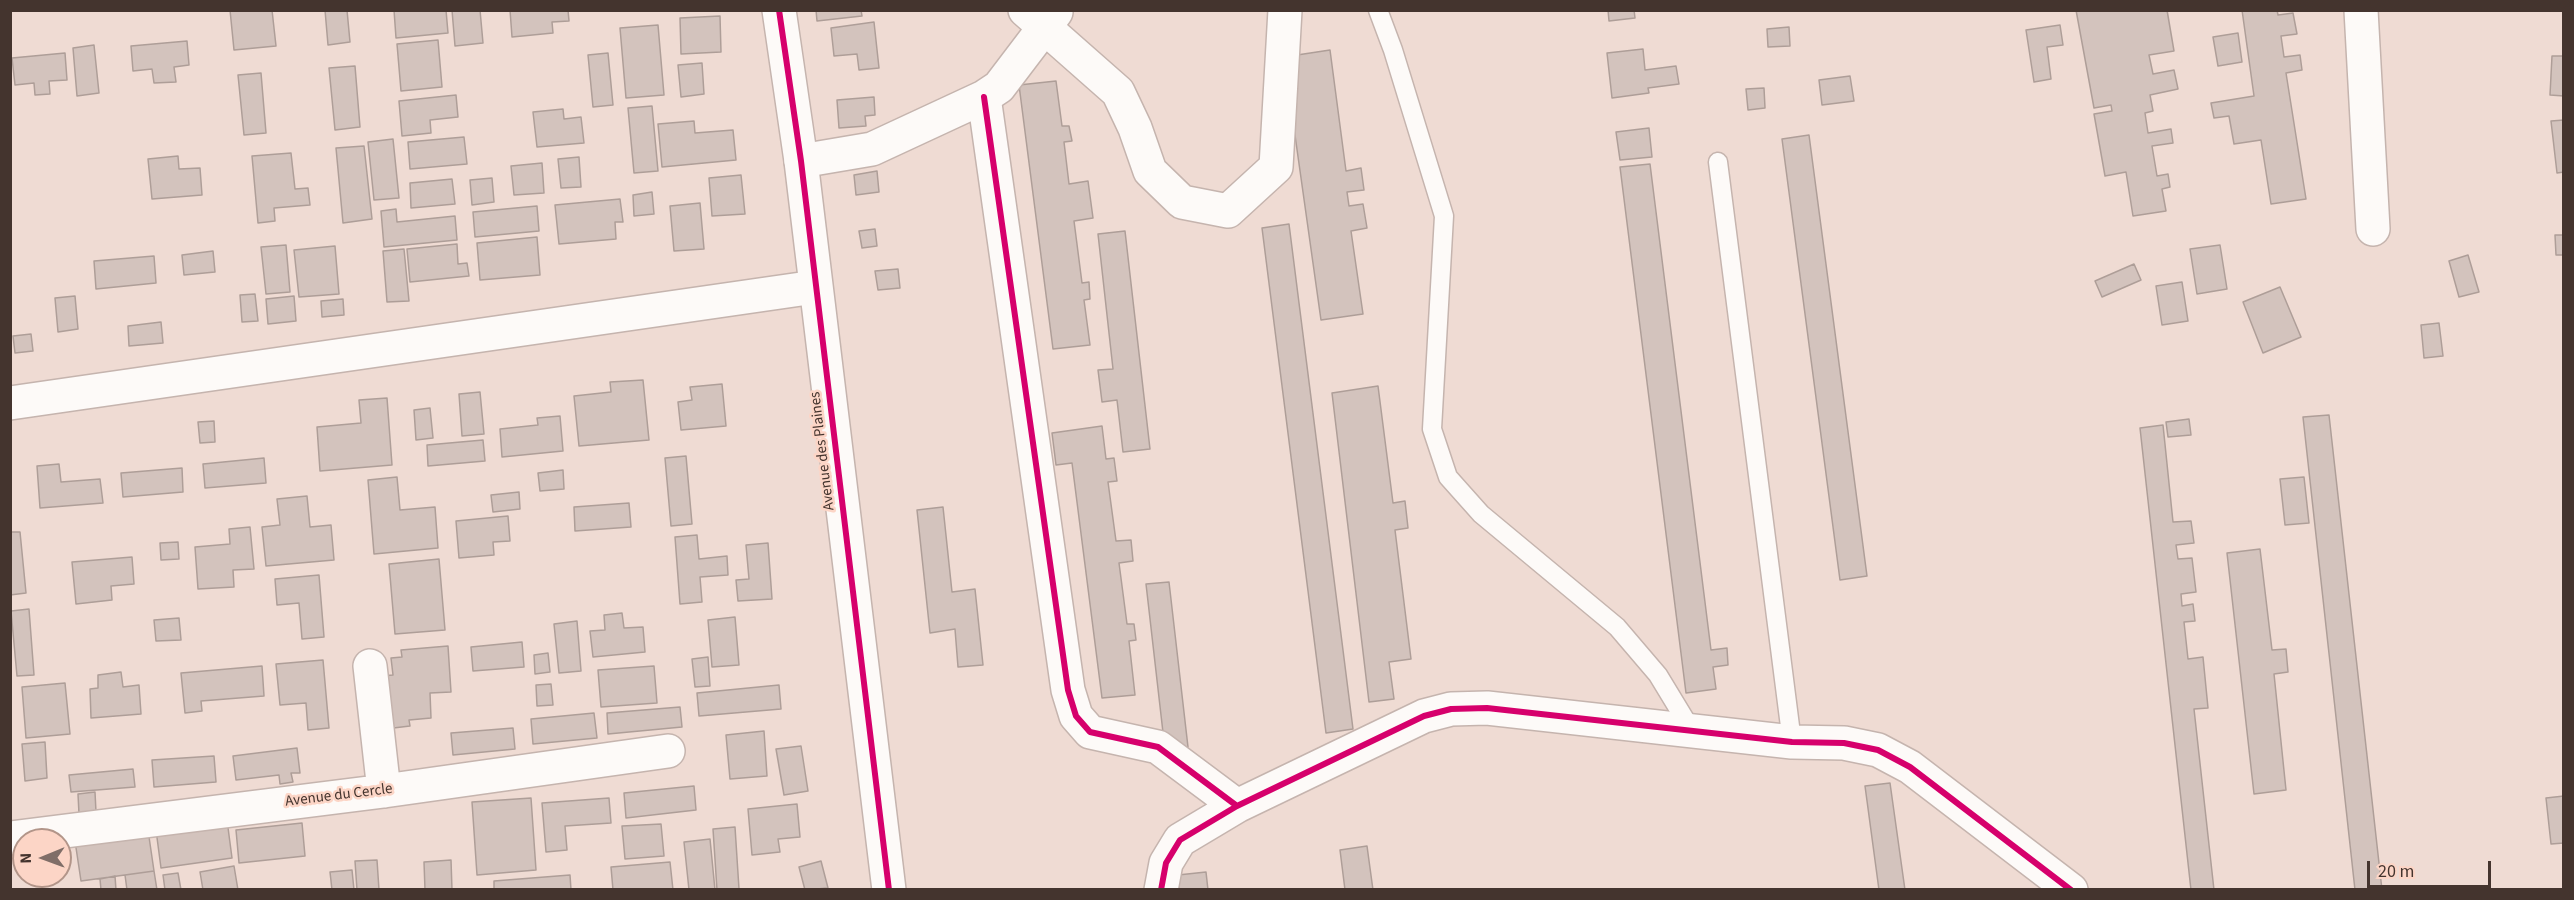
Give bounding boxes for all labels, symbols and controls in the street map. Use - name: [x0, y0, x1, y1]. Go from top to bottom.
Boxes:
- street label: Avenue des Plaines: [807, 390, 839, 512]
- street label: Avenue du Cercle: [284, 780, 394, 812]
- north arrow: [12, 828, 72, 888]
- scale bar: [2370, 849, 2494, 887]
- text: N: [15, 853, 37, 864]
- text: 20 m: [2378, 859, 2414, 884]

